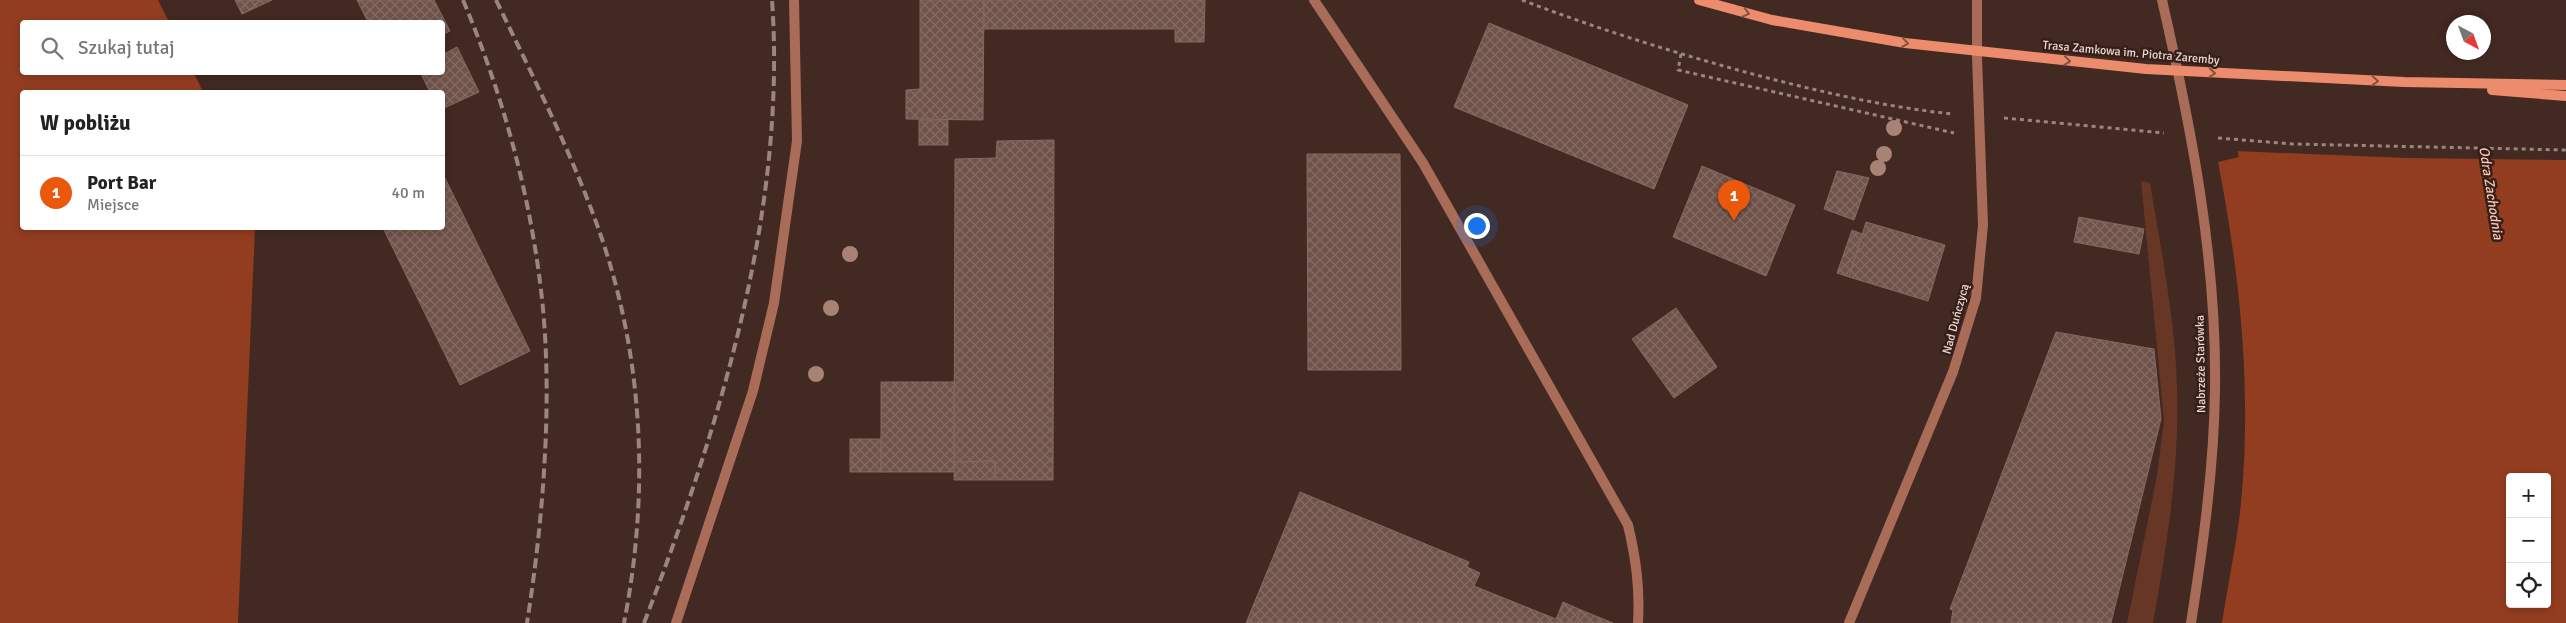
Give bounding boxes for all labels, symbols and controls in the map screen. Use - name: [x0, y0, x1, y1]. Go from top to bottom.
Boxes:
- one-way arrow: [1741, 7, 1750, 18]
- north arrow: [2446, 15, 2491, 60]
- search box: [20, 20, 445, 75]
- icon: search: [38, 34, 66, 62]
- text: Szukaj tutaj: [78, 36, 175, 60]
- one-way arrow: [1902, 37, 1910, 48]
- street label: Trasa Zamkowa im. Piotra Zaremby: [2042, 38, 2220, 68]
- one-way arrow: [2063, 55, 2071, 66]
- one-way arrow: [2209, 67, 2217, 78]
- one-way arrow: [2371, 76, 2379, 86]
- text: W pobliżu: [40, 110, 131, 136]
- water label: Odra Zachodnia: [2475, 145, 2507, 242]
- text: Port Bar: [87, 171, 156, 195]
- pin: 1: [1718, 180, 1750, 221]
- text: 1: [52, 183, 60, 203]
- text: 40 m: [391, 183, 425, 203]
- text: Miejsce: [87, 195, 139, 215]
- your location: [1464, 213, 1490, 239]
- street label: Nad Duńczycą: [1939, 282, 1973, 356]
- street label: Nabrzeże Starówka: [2193, 315, 2209, 413]
- map controls: [2506, 473, 2551, 608]
- button: +: [2506, 473, 2551, 518]
- button: −: [2506, 518, 2551, 563]
- button: locate: [2506, 563, 2551, 608]

